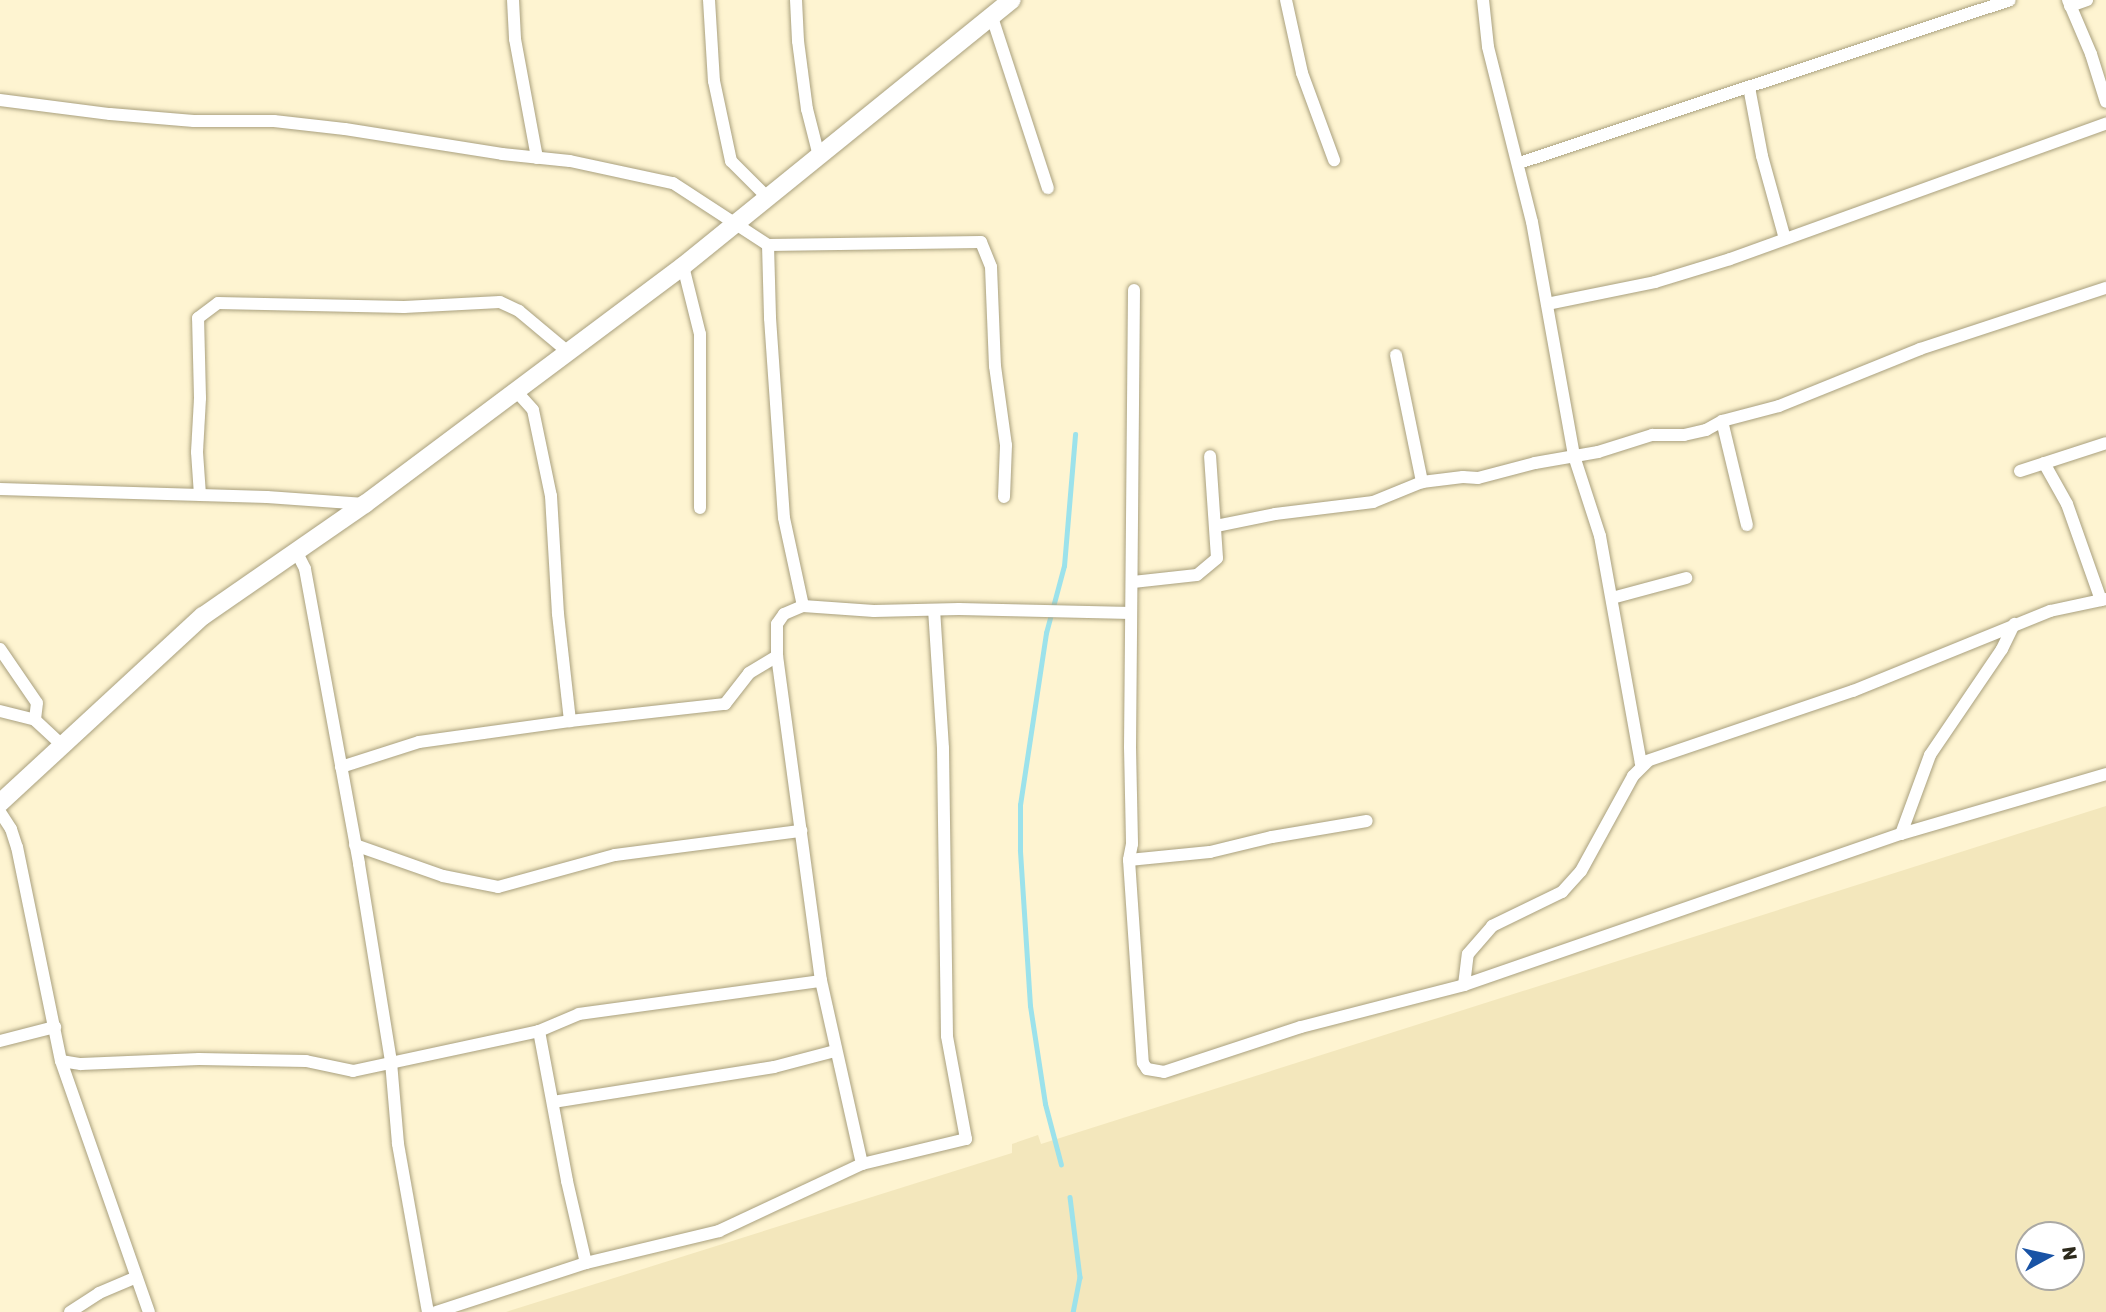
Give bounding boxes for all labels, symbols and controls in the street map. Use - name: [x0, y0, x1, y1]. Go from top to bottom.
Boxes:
- north arrow: [2015, 1221, 2085, 1291]
- text: N: [2057, 1245, 2082, 1262]

